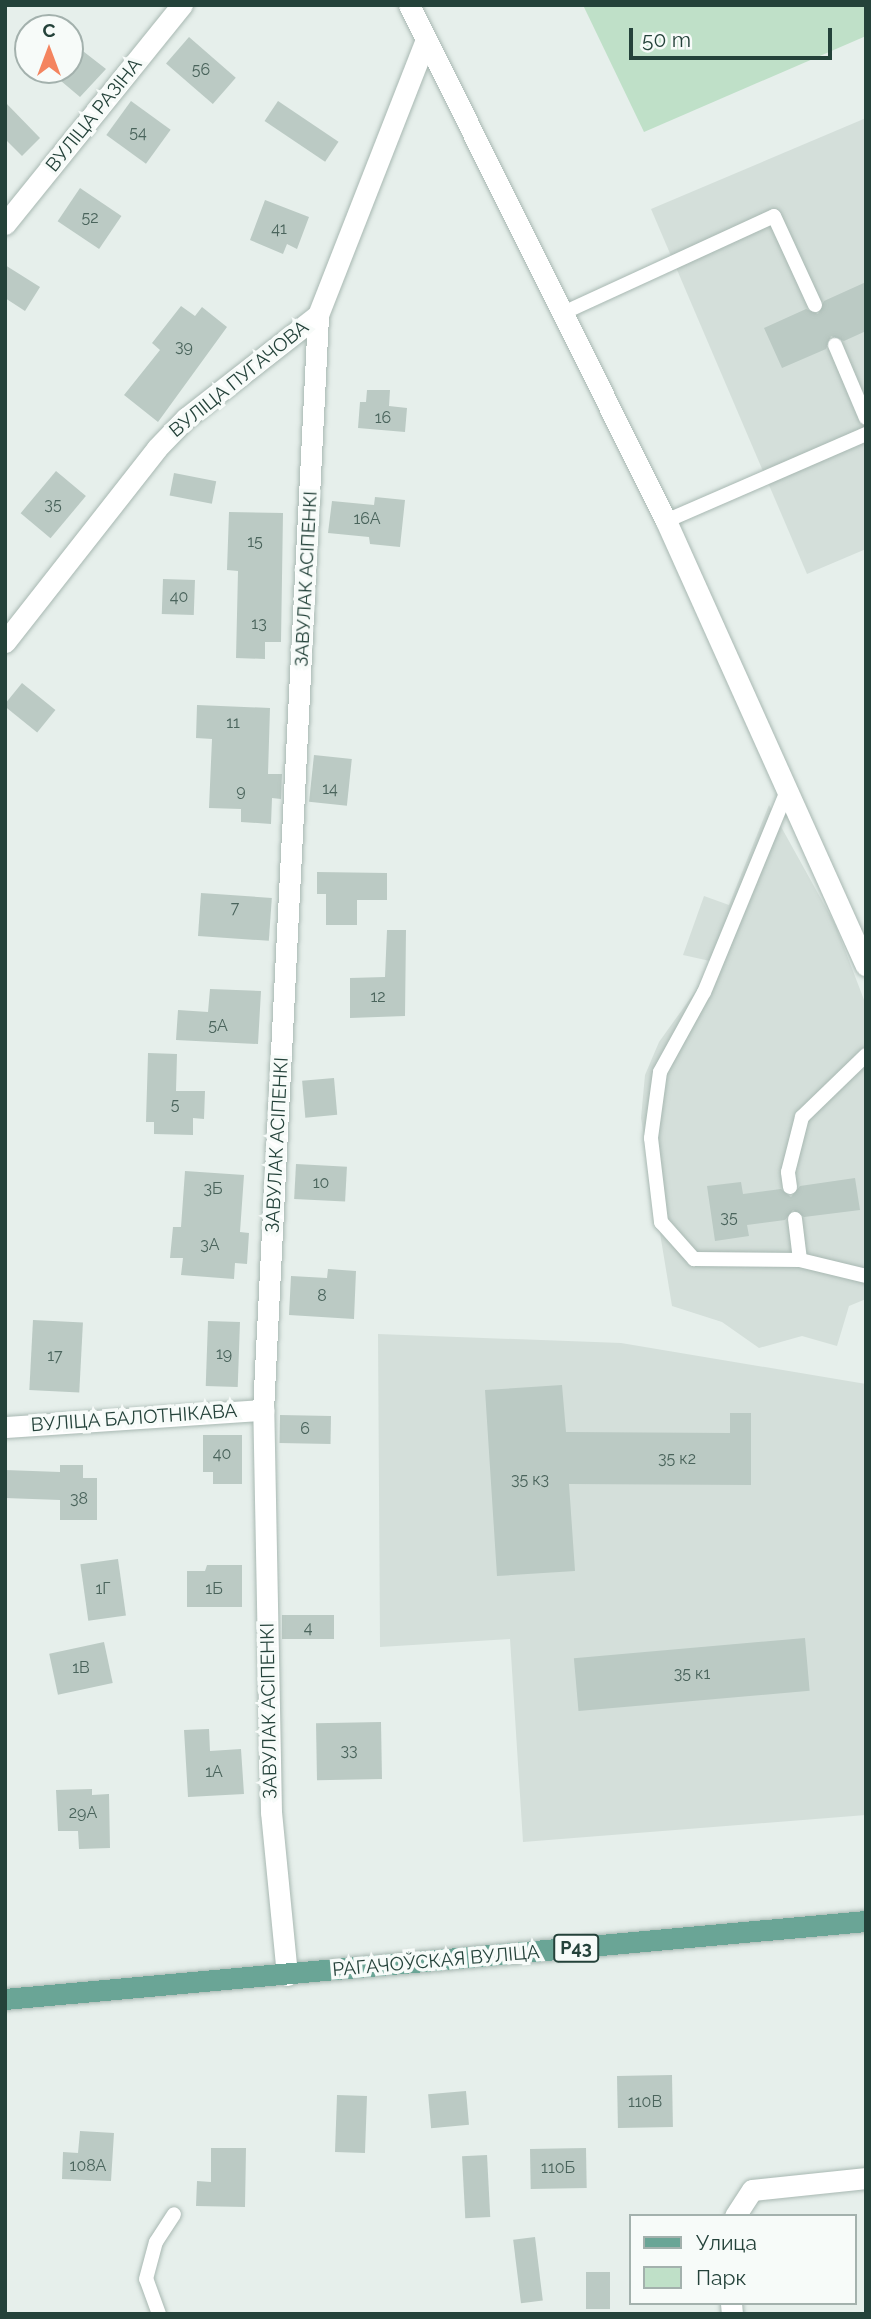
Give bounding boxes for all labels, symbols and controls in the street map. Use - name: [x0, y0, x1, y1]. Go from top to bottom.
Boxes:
- north arrow: [14, 14, 84, 84]
- scale bar: [633, 14, 836, 58]
- text: С: [42, 19, 56, 41]
- text: 50 m: [642, 27, 691, 52]
- street label: ВУЛІЦА РАЗІНА: [41, 53, 147, 177]
- house number: 56: [192, 60, 210, 80]
- house number: 54: [129, 123, 147, 143]
- house number: 52: [81, 208, 99, 228]
- house number: 41: [271, 219, 287, 239]
- street label: ВУЛІЦА ПУГАЧОВА: [165, 316, 313, 442]
- house number: 39: [175, 337, 193, 357]
- house number: 16: [375, 408, 391, 428]
- street label: ЗАВУЛАК АСІПЕНКІ: [290, 490, 322, 668]
- house number: 35: [44, 495, 62, 515]
- house number: 16А: [353, 509, 381, 529]
- house number: 15: [247, 532, 263, 552]
- house number: 40: [170, 587, 188, 607]
- house number: 13: [251, 614, 267, 634]
- house number: 11: [226, 713, 240, 733]
- house number: 14: [322, 779, 338, 799]
- house number: 9: [236, 781, 246, 801]
- house number: 7: [231, 898, 239, 918]
- house number: 12: [370, 987, 386, 1007]
- house number: 5А: [208, 1016, 228, 1036]
- street label: ЗАВУЛАК АСІПЕНКІ: [261, 1056, 293, 1234]
- house number: 5: [171, 1095, 179, 1115]
- house number: 10: [313, 1173, 329, 1193]
- house number: 3Б: [204, 1179, 222, 1199]
- house number: 35: [720, 1208, 738, 1228]
- house number: 3А: [200, 1235, 220, 1255]
- house number: 8: [317, 1286, 327, 1306]
- house number: 19: [216, 1344, 232, 1364]
- house number: 17: [47, 1346, 63, 1366]
- street label: ВУЛІЦА БАЛОТНІКАВА: [30, 1399, 238, 1437]
- house number: 6: [300, 1419, 310, 1439]
- house number: 40: [213, 1444, 231, 1464]
- house number: 35 к2: [658, 1449, 696, 1469]
- house number: 35 к3: [511, 1470, 549, 1490]
- house number: 38: [70, 1489, 88, 1509]
- house number: 1Г: [95, 1579, 111, 1599]
- house number: 1Б: [205, 1579, 223, 1599]
- house number: 4: [304, 1618, 312, 1638]
- street label: ЗАВУЛАК АСІПЕНКІ: [256, 1622, 282, 1800]
- house number: 1В: [72, 1658, 90, 1678]
- house number: 35 к1: [674, 1664, 710, 1684]
- house number: 33: [340, 1741, 358, 1761]
- house number: 1А: [205, 1762, 223, 1782]
- house number: 29А: [69, 1803, 97, 1823]
- road number: Р43: [552, 1934, 600, 1962]
- street label: РАГАЧОЎСКАЯ ВУЛІЦА: [331, 1941, 541, 1981]
- house number: 110В: [628, 2092, 662, 2112]
- house number: 108А: [70, 2156, 106, 2176]
- house number: 110Б: [541, 2158, 575, 2178]
- legend: [630, 2214, 857, 2305]
- text: Улица: [696, 2230, 757, 2255]
- text: Парк: [696, 2265, 746, 2290]

